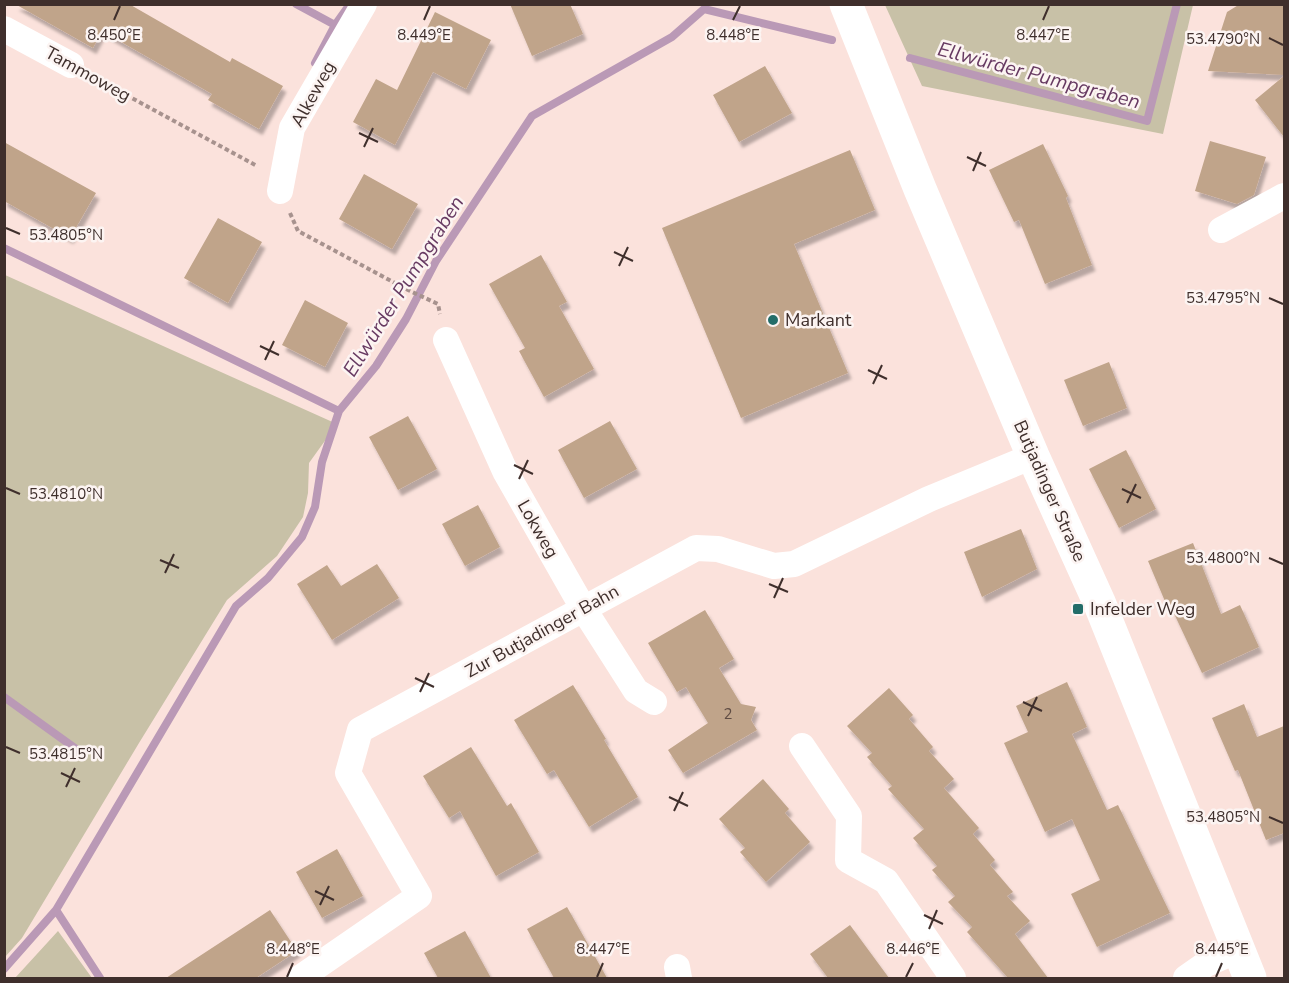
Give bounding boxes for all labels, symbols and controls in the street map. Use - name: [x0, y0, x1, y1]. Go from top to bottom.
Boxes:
- text: 8.450°E: [87, 25, 141, 45]
- text: 8.449°E: [397, 25, 451, 45]
- text: 8.448°E: [706, 25, 760, 45]
- text: 8.447°E: [1016, 25, 1070, 45]
- text: 53.4790°N: [1186, 29, 1260, 49]
- water label: Ellwürder Pumpgraben: [935, 35, 1143, 116]
- street label: Tammoweg: [41, 41, 135, 107]
- street label: Alkeweg: [285, 57, 341, 131]
- water label: Ellwürder Pumpgraben: [337, 191, 470, 382]
- text: 53.4805°N: [29, 225, 103, 245]
- text: 53.4795°N: [1186, 288, 1260, 308]
- place label: Markant: [785, 308, 852, 332]
- marker: Markant: [766, 313, 780, 327]
- street label: Butjadinger Straße: [1008, 417, 1092, 565]
- text: 53.4810°N: [29, 484, 103, 504]
- street label: Lokweg: [512, 495, 564, 563]
- text: 53.4800°N: [1186, 548, 1260, 568]
- street label: Zur Butjadinger Bahn: [461, 579, 623, 683]
- place label: Infelder Weg: [1090, 597, 1195, 621]
- marker: Infelder Weg: [1071, 602, 1085, 616]
- house number: 2: [723, 704, 733, 724]
- text: 53.4815°N: [29, 744, 103, 764]
- text: 53.4805°N: [1186, 807, 1260, 827]
- text: 8.448°E: [266, 939, 320, 959]
- text: 8.447°E: [576, 939, 630, 959]
- text: 8.446°E: [886, 939, 940, 959]
- text: 8.445°E: [1195, 939, 1249, 959]

